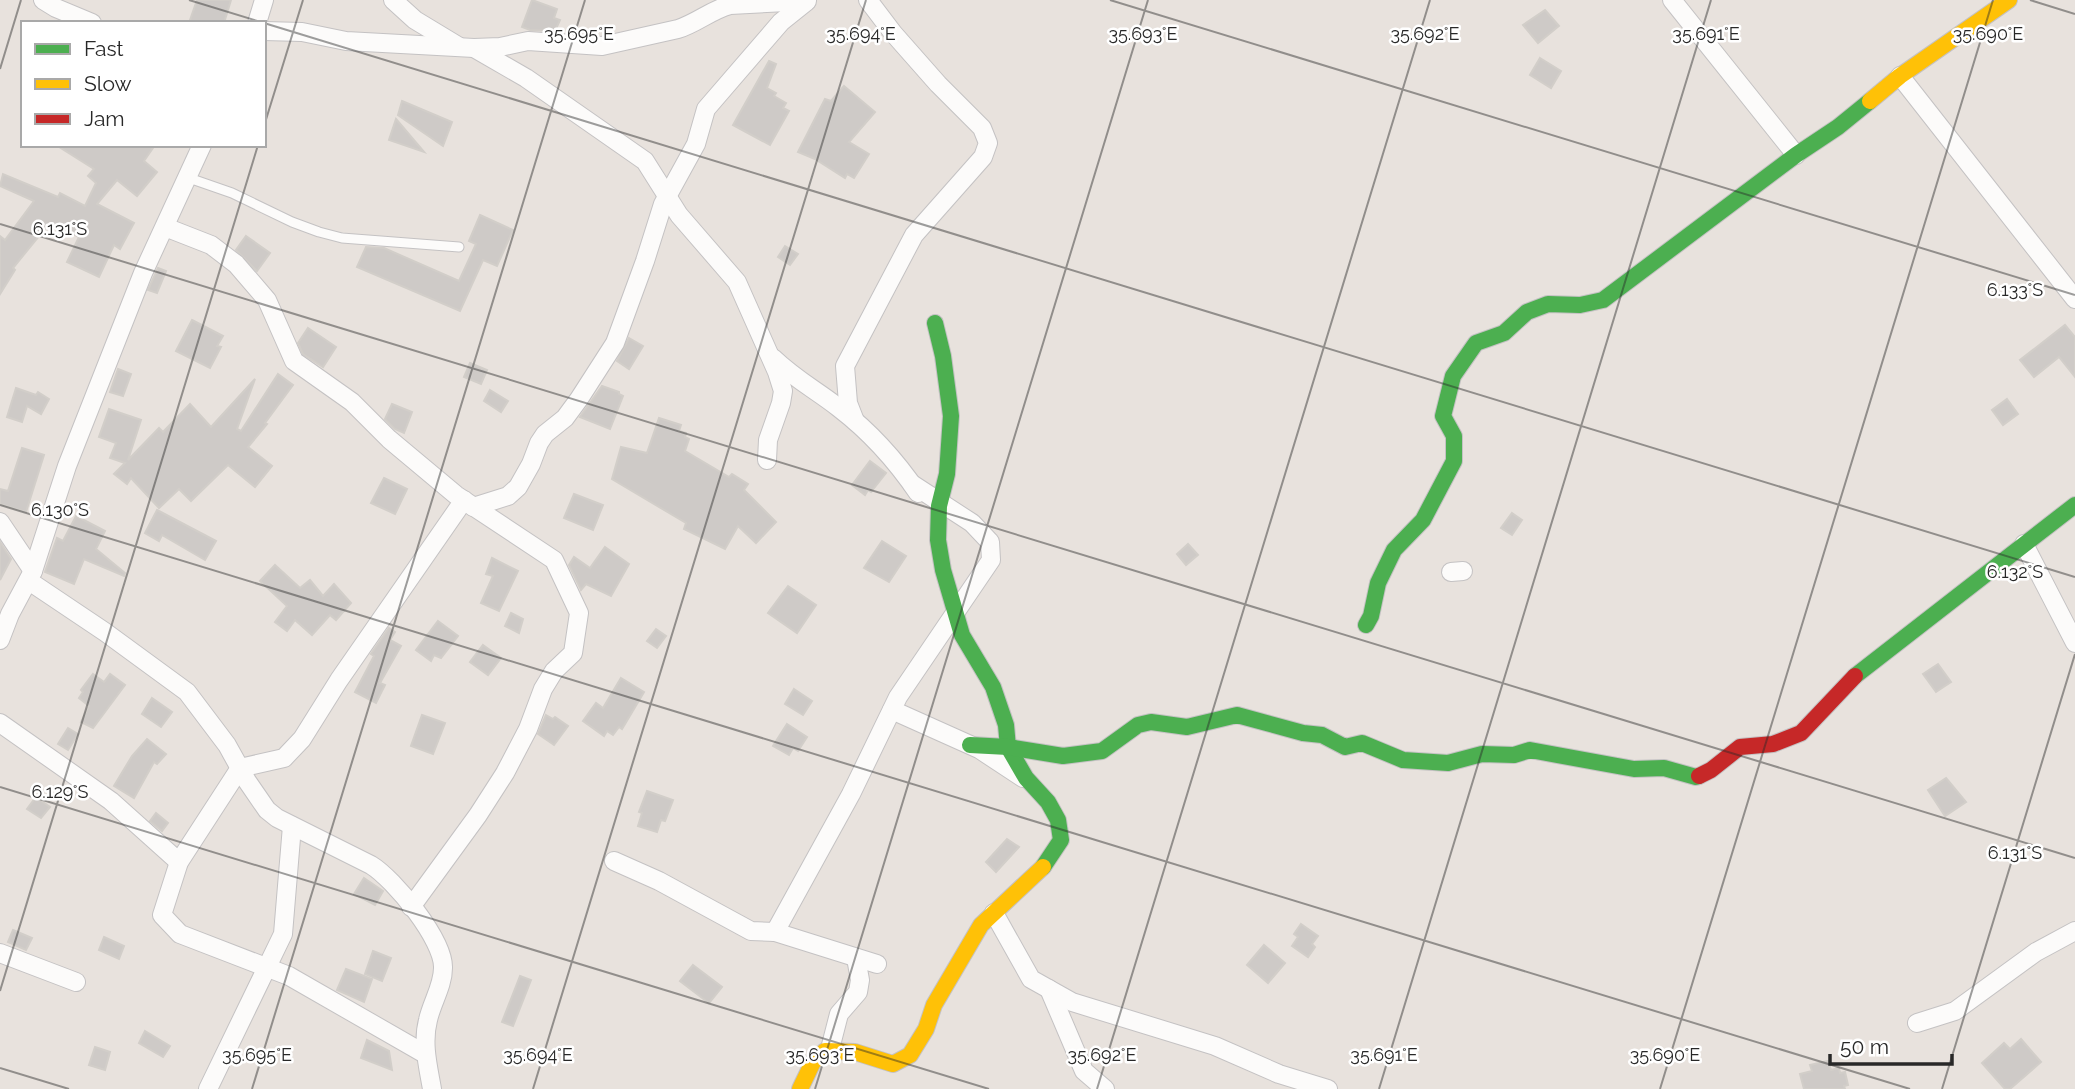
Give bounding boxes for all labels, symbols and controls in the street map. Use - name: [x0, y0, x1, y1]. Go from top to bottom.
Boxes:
- legend: [21, 21, 266, 147]
- text: 35.695°E: [544, 23, 614, 44]
- text: 35.694°E: [826, 23, 896, 44]
- text: 35.693°E: [1108, 23, 1178, 44]
- text: 35.692°E: [1390, 23, 1460, 44]
- text: 35.691°E: [1672, 23, 1740, 44]
- text: 35.690°E: [1953, 23, 2023, 44]
- text: Fast: [84, 36, 124, 61]
- text: Slow: [84, 71, 132, 96]
- text: Jam: [84, 106, 125, 131]
- text: 6.131°S: [33, 218, 87, 239]
- text: 6.133°S: [1987, 279, 2043, 300]
- text: 6.130°S: [31, 499, 89, 520]
- text: 6.132°S: [1987, 561, 2043, 582]
- text: 6.129°S: [32, 781, 89, 802]
- text: 6.131°S: [1988, 842, 2042, 863]
- scale bar: [1830, 1023, 1952, 1066]
- text: 50 m: [1840, 1034, 1889, 1059]
- text: 35.695°E: [222, 1044, 292, 1065]
- text: 35.694°E: [503, 1044, 573, 1065]
- text: 35.693°E: [785, 1044, 855, 1065]
- text: 35.692°E: [1067, 1044, 1137, 1065]
- text: 35.691°E: [1350, 1044, 1418, 1065]
- text: 35.690°E: [1630, 1044, 1700, 1065]

